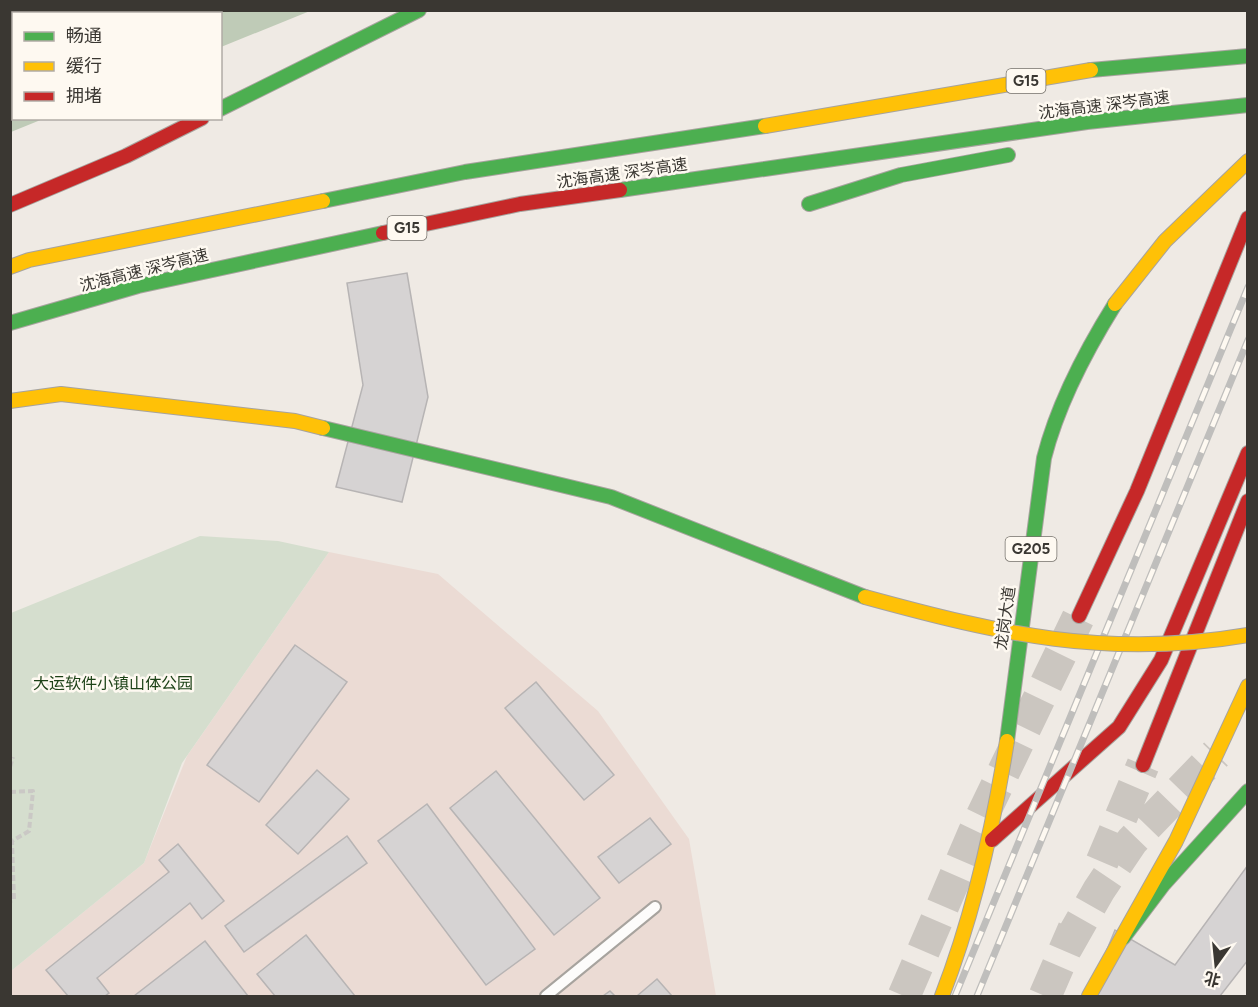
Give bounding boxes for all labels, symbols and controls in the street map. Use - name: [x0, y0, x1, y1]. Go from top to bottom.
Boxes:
- legend: [12, 12, 222, 120]
- text: 畅通: [66, 25, 102, 47]
- text: 缓行: [66, 55, 102, 77]
- road number: G15: [1006, 69, 1046, 93]
- text: 拥堵: [66, 85, 102, 107]
- street label: 沈海高速 深岑高速: [1037, 88, 1171, 122]
- street label: 沈海高速 深岑高速: [555, 154, 689, 192]
- road number: G15: [388, 216, 426, 240]
- street label: 沈海高速 深岑高速: [78, 245, 210, 295]
- road number: G205: [1006, 537, 1056, 561]
- street label: 龙岗大道: [991, 585, 1019, 651]
- park label: 大运软件小镇山体公园: [33, 674, 193, 693]
- north arrow: [1186, 935, 1246, 995]
- text: 北: [1202, 968, 1222, 990]

